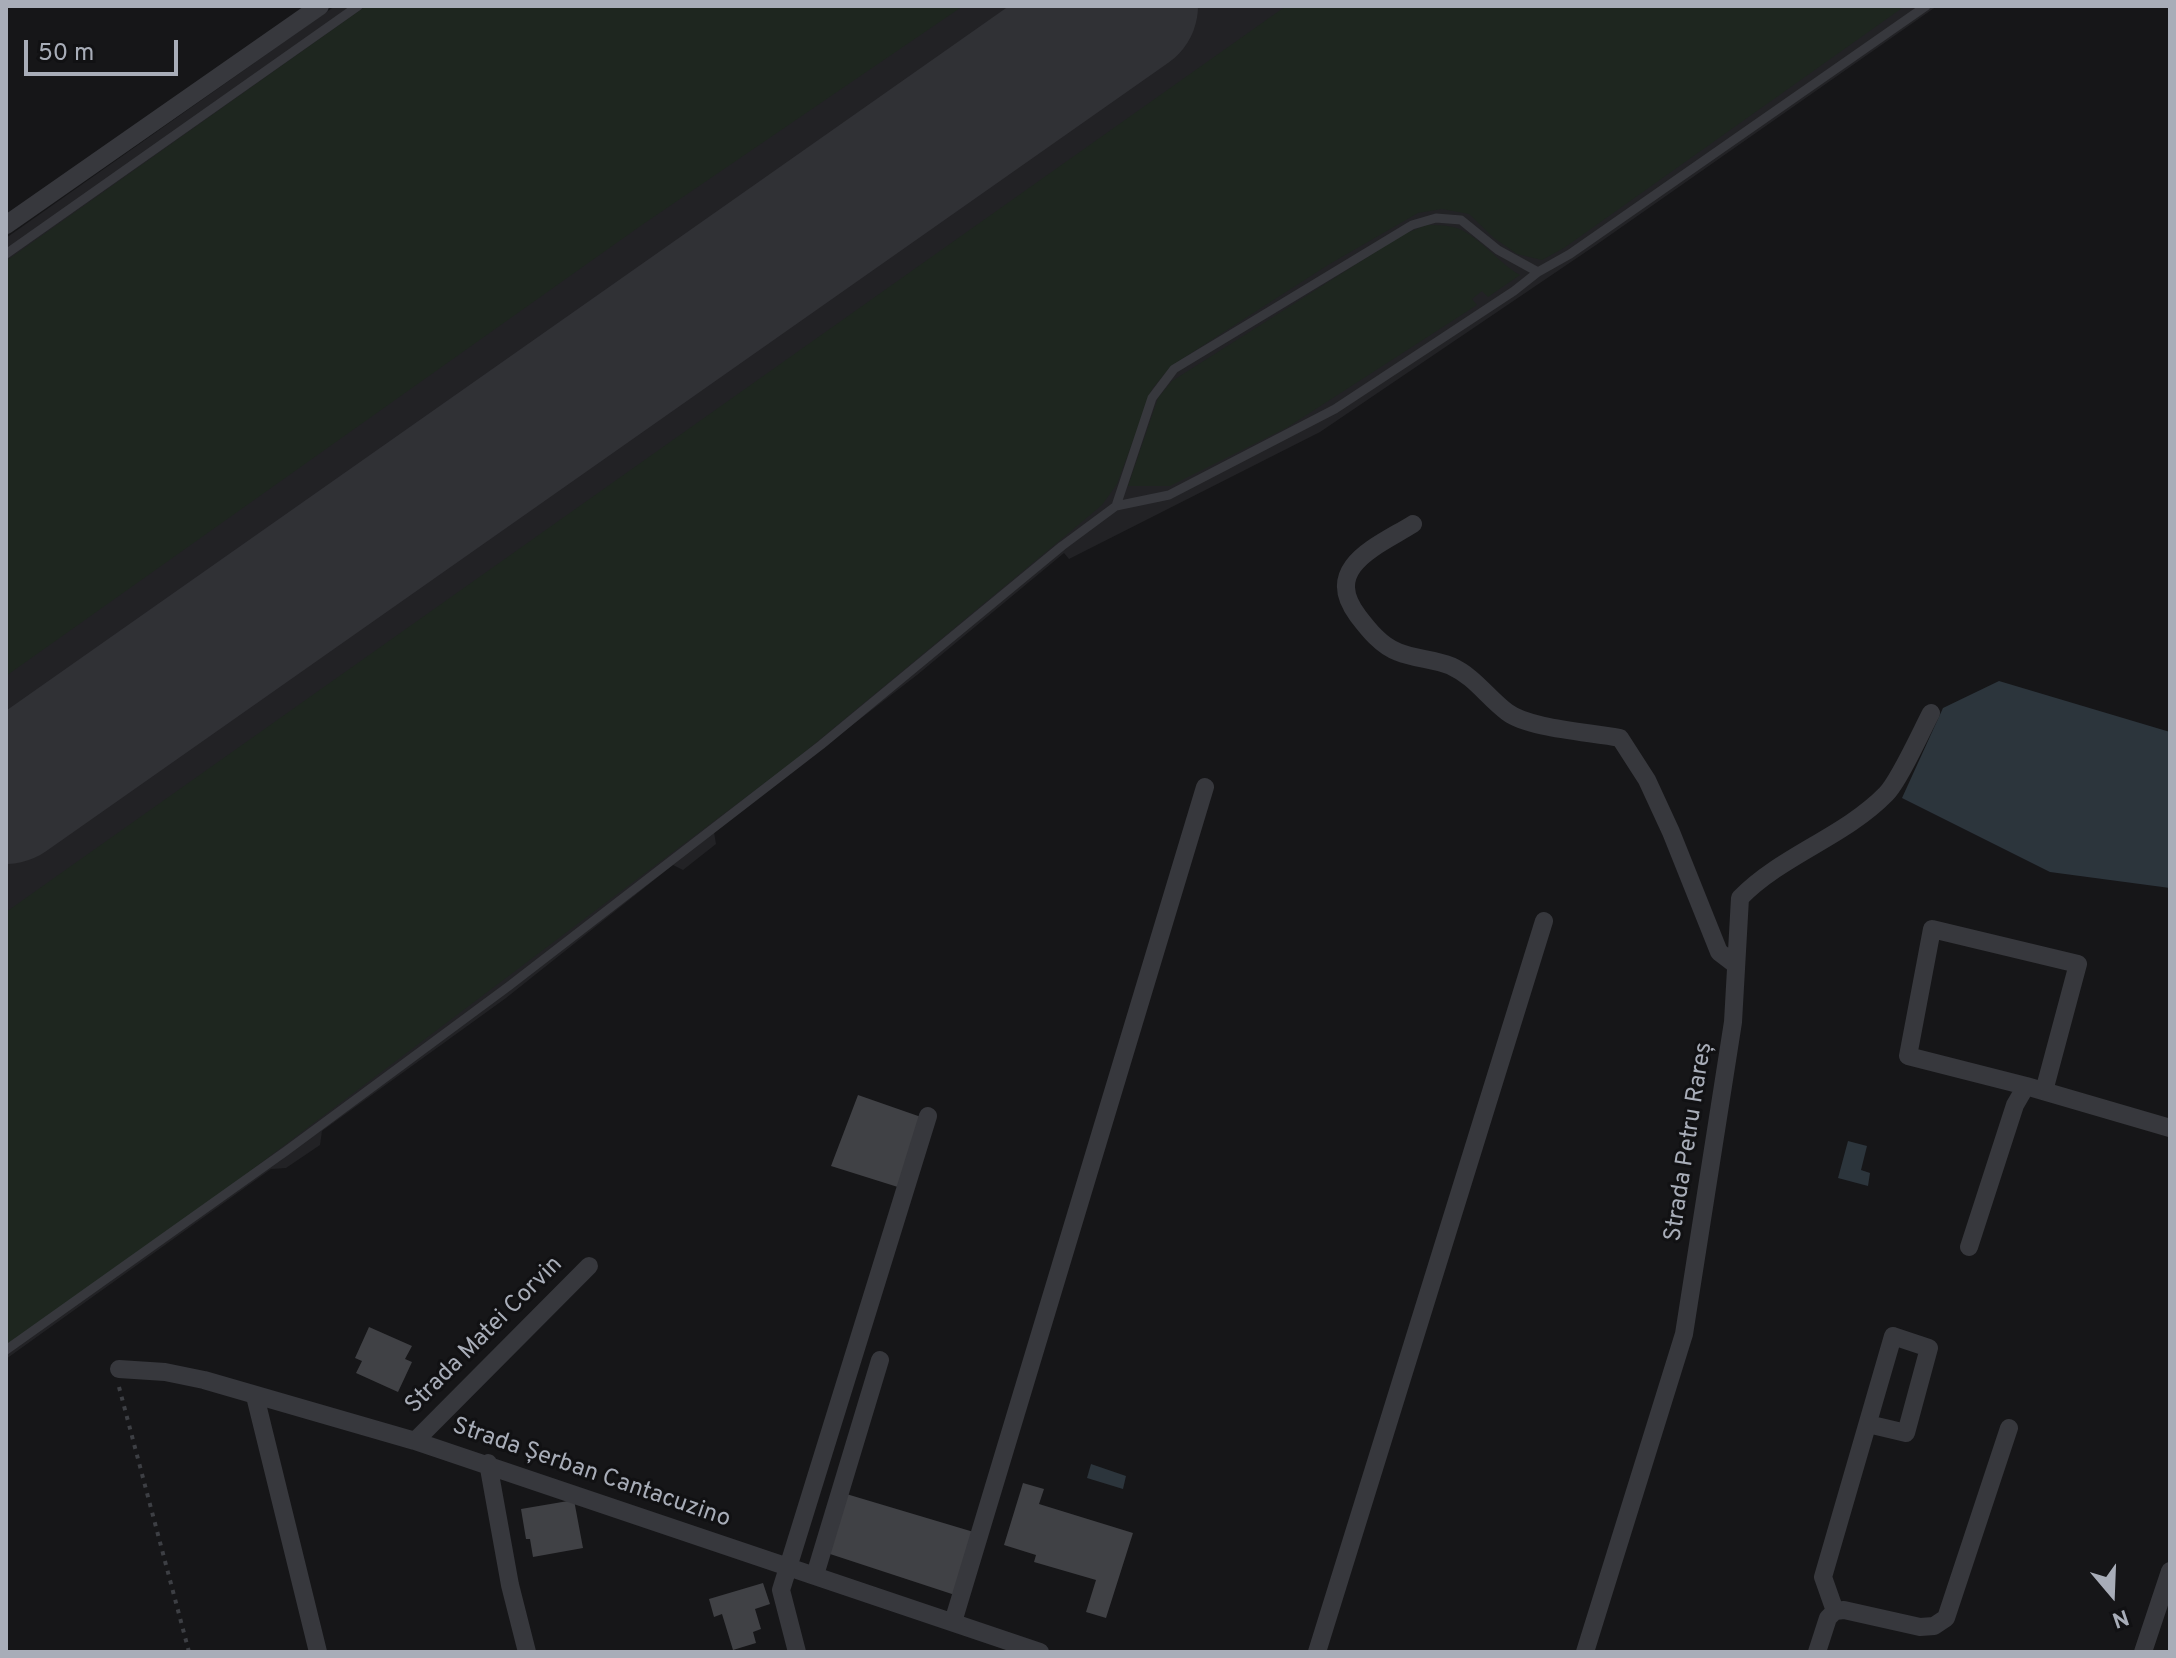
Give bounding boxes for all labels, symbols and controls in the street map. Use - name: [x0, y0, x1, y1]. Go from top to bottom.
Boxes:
- scale bar: [28, 24, 182, 74]
- text: 50 m: [38, 39, 94, 69]
- street label: Strada Petru Rareș: [1660, 1040, 1720, 1244]
- street label: Strada Matei Corvin: [400, 1251, 570, 1421]
- street label: Strada Șerban Cantacuzino: [448, 1413, 734, 1535]
- north arrow: [2072, 1554, 2152, 1634]
- text: N: [2108, 1602, 2132, 1632]

